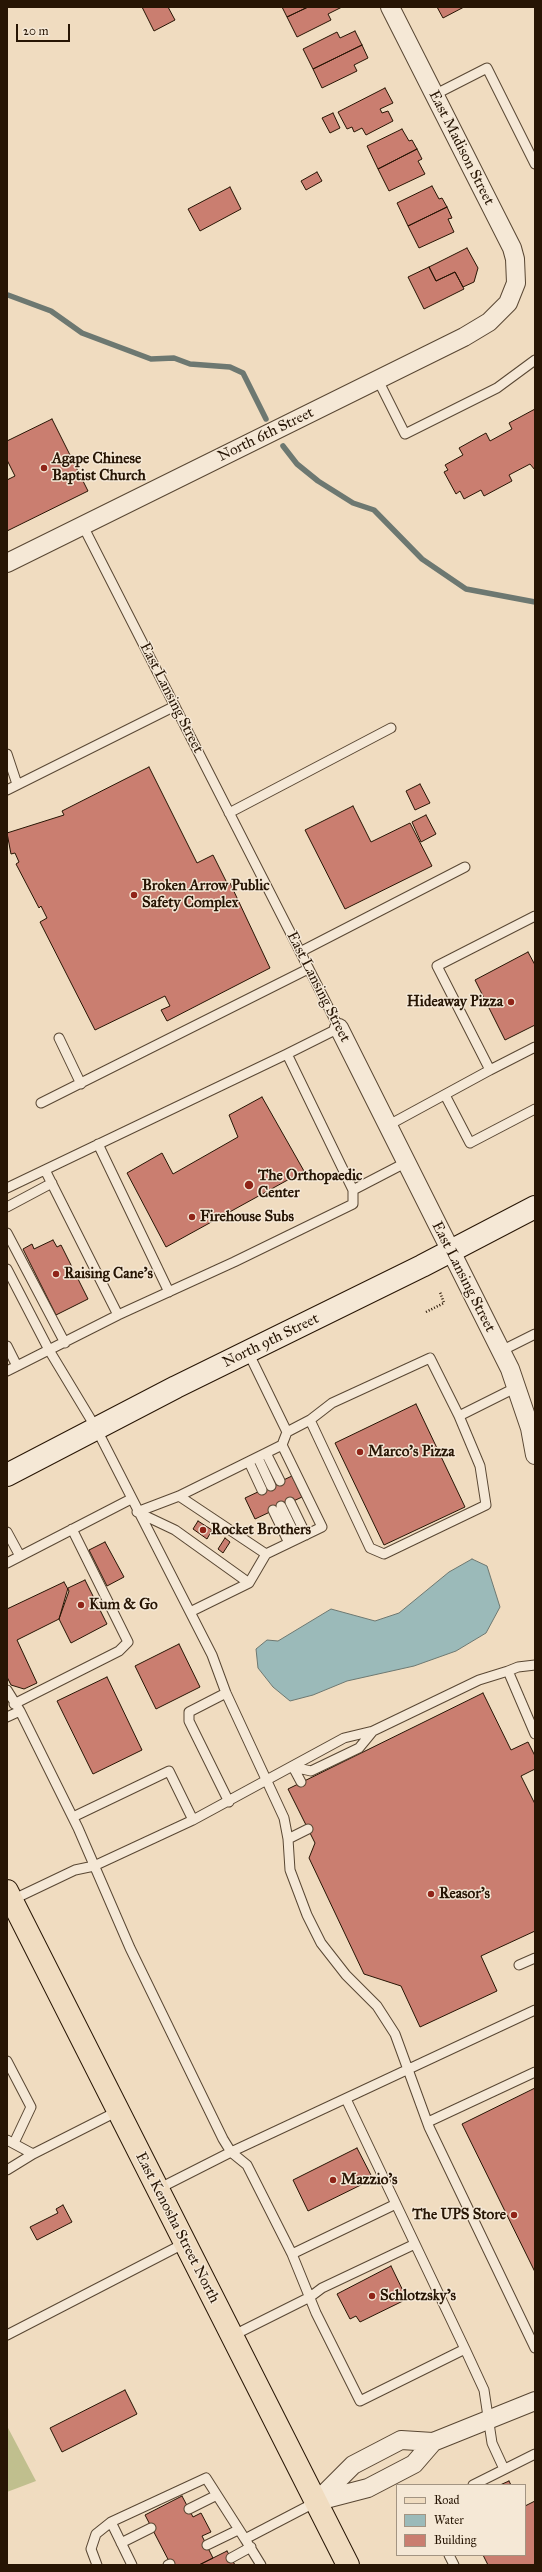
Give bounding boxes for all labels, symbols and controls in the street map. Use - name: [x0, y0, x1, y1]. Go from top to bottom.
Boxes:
- scale bar: [18, 16, 72, 42]
- text: 20 m: [23, 24, 49, 38]
- street label: East Madison Street: [424, 88, 498, 208]
- street label: North 6th Street: [215, 404, 317, 466]
- place label: Agape Chinese Baptist Church: [52, 450, 146, 485]
- marker: Agape Chinese Baptist Church: [39, 463, 49, 473]
- street label: East Lansing Street: [135, 640, 207, 756]
- place label: Broken Arrow Public Safety Complex: [142, 877, 270, 912]
- marker: Broken Arrow Public Safety Complex: [129, 890, 139, 900]
- street label: East Lansing Street: [282, 929, 354, 1045]
- place label: Hideaway Pizza: [407, 993, 503, 1011]
- marker: Hideaway Pizza: [506, 997, 516, 1007]
- place label: The Orthopaedic Center: [258, 1167, 362, 1202]
- marker: The Orthopaedic Center: [243, 1179, 255, 1191]
- place label: Firehouse Subs: [200, 1208, 294, 1226]
- marker: Firehouse Subs: [187, 1212, 197, 1222]
- street label: East Lansing Street: [427, 1219, 499, 1335]
- place label: Raising Cane's: [64, 1265, 153, 1283]
- marker: Raising Cane's: [51, 1269, 61, 1279]
- street label: North 9th Street: [220, 1310, 322, 1372]
- place label: Marco's Pizza: [368, 1443, 455, 1461]
- marker: Marco's Pizza: [355, 1447, 365, 1457]
- place label: Rocket Brothers: [211, 1521, 311, 1539]
- marker: Rocket Brothers: [198, 1525, 208, 1535]
- place label: Kum & Go: [89, 1596, 158, 1614]
- marker: Kum & Go: [76, 1600, 86, 1610]
- place label: Reasor's: [439, 1885, 490, 1903]
- marker: Reasor's: [426, 1889, 436, 1899]
- street label: East Kenosha Street North: [131, 2150, 223, 2306]
- place label: Mazzio's: [341, 2171, 397, 2189]
- marker: Mazzio's: [328, 2175, 338, 2185]
- place label: The UPS Store: [412, 2206, 506, 2224]
- marker: The UPS Store: [509, 2210, 519, 2220]
- place label: Schlotzsky's: [380, 2287, 456, 2305]
- marker: Schlotzsky's: [367, 2291, 377, 2301]
- legend: [396, 2484, 526, 2556]
- text: Road: [434, 2493, 460, 2507]
- text: Water: [434, 2513, 464, 2527]
- text: Building: [434, 2533, 476, 2547]

